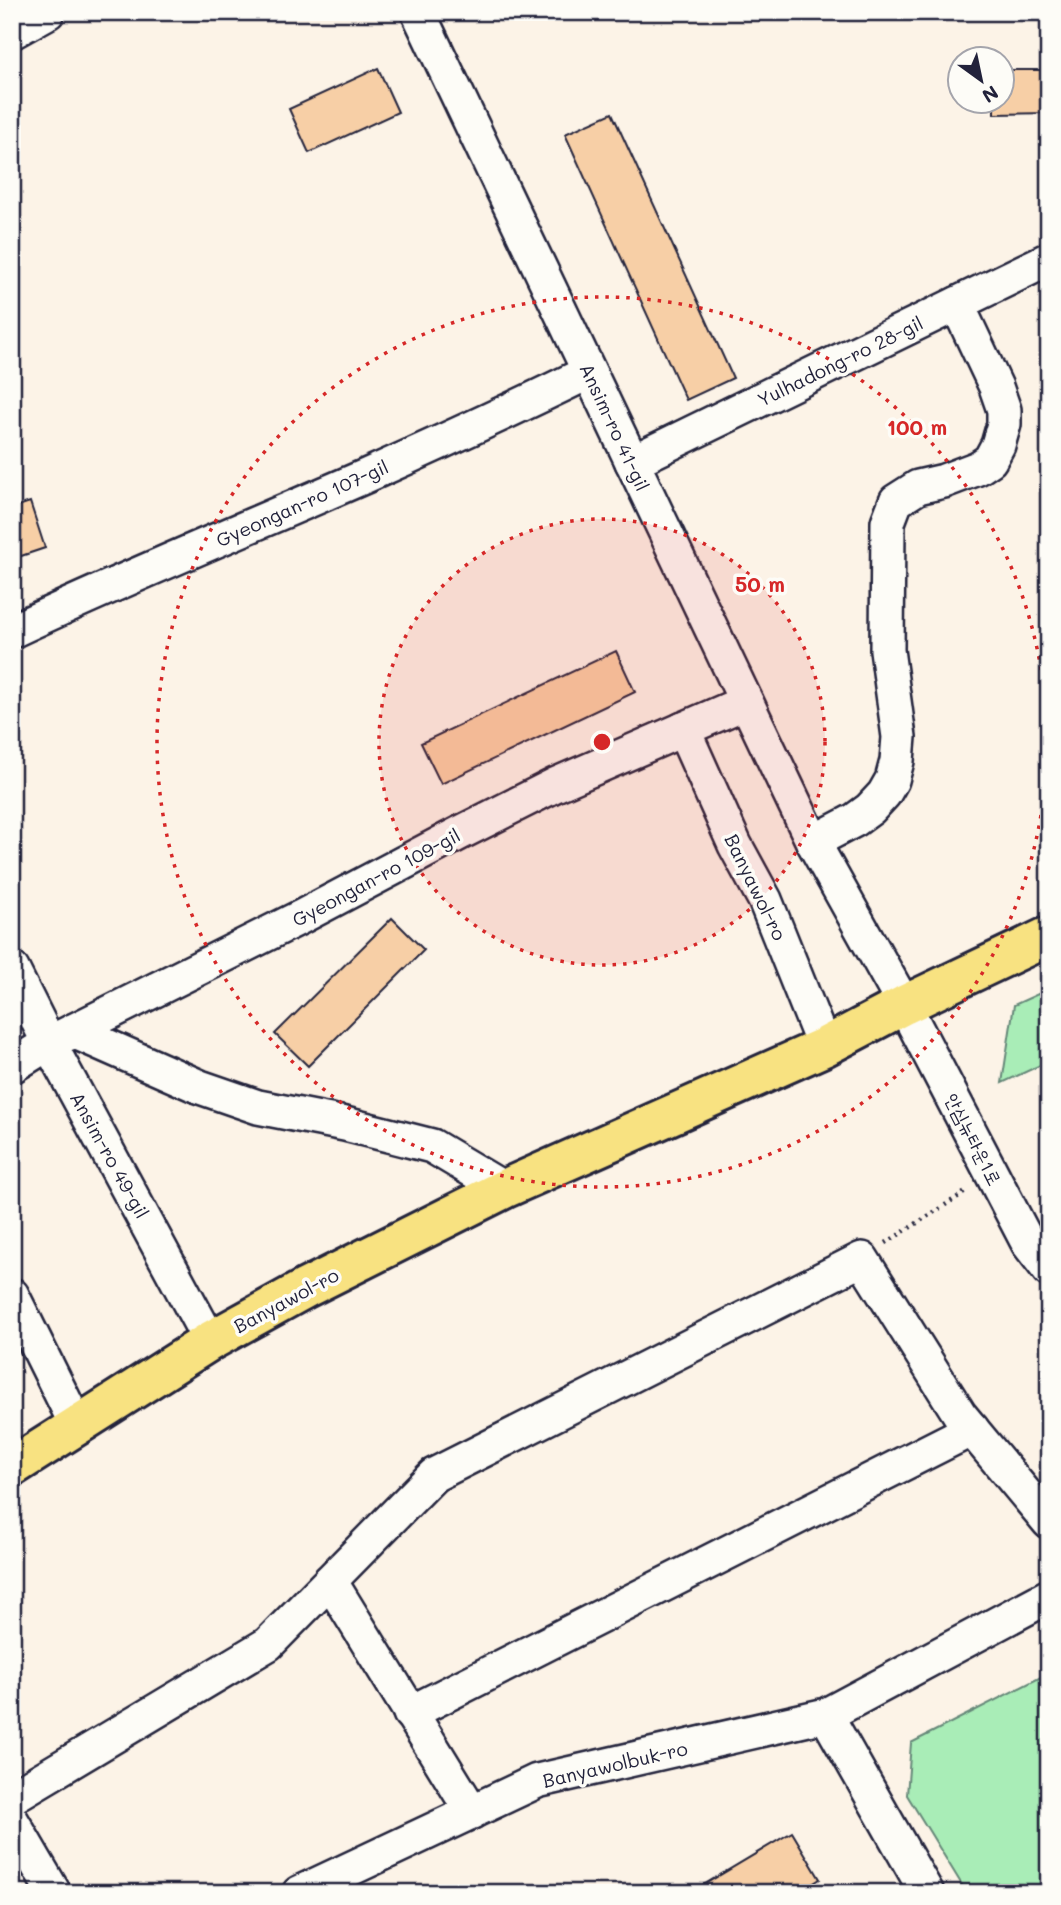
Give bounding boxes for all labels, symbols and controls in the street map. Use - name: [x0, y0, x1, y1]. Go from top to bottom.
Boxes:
- north arrow: [946, 46, 1016, 116]
- text: N: [978, 80, 1003, 109]
- street label: Yulhadong-ro 28-gil: [753, 310, 927, 412]
- street label: Ansim-ro 41-gil: [575, 359, 655, 495]
- text: 100 m: [887, 413, 947, 440]
- street label: Gyeongan-ro 107-gil: [212, 454, 392, 552]
- text: 50 m: [735, 570, 785, 597]
- centre of rings: [590, 730, 614, 754]
- street label: Gyeongan-ro 109-gil: [288, 822, 464, 932]
- street label: Banyawol-ro: [719, 830, 793, 944]
- street label: Ansim-ro 49-gil: [65, 1087, 155, 1223]
- street label: 안심뉴타운1로: [940, 1089, 1008, 1189]
- street label: Banyawol-ro: [229, 1262, 343, 1338]
- street label: Banyawolbuk-ro: [540, 1735, 690, 1793]

